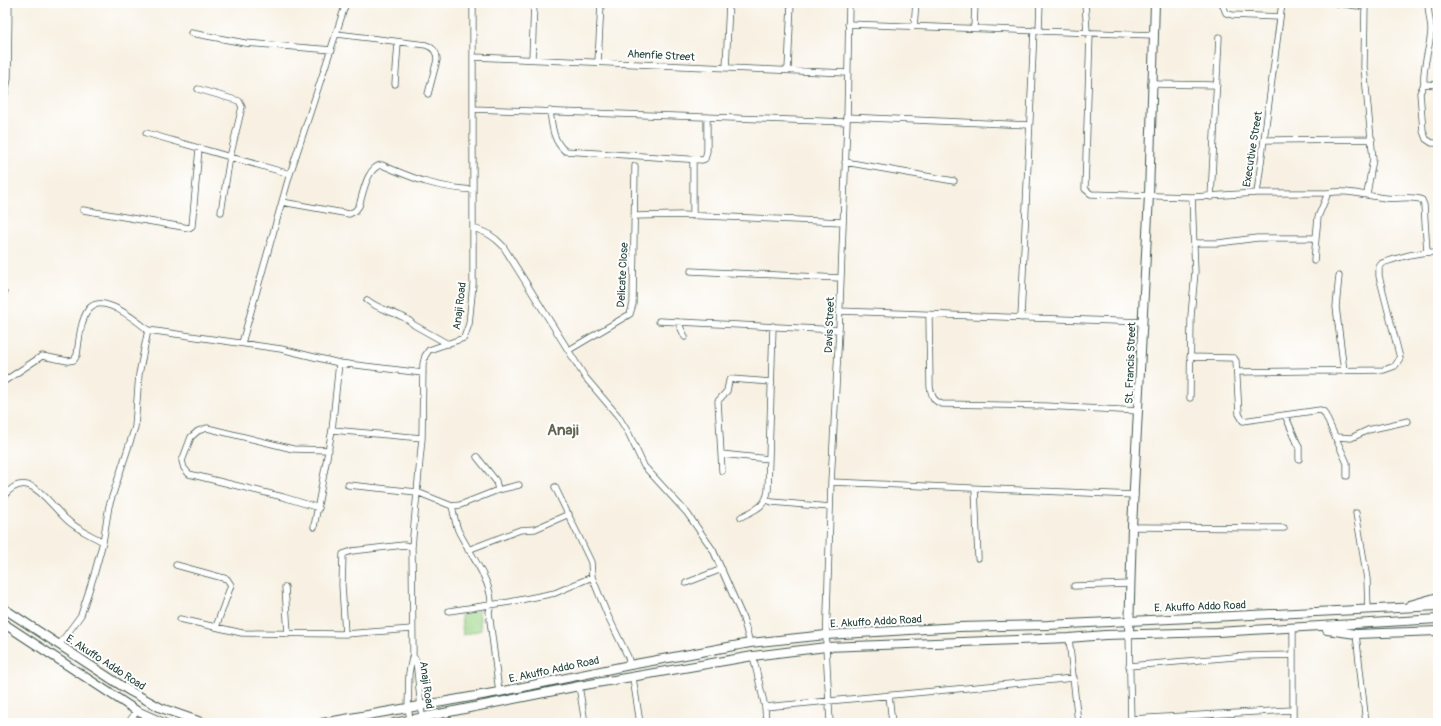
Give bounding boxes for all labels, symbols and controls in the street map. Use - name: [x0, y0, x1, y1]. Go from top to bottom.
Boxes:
- street label: Ahenfie Street: [627, 47, 696, 64]
- street label: Executive Street: [1240, 110, 1265, 188]
- street label: Delicate Close: [614, 242, 631, 308]
- street label: Anaji Road: [450, 281, 469, 331]
- street label: Davis Street: [822, 296, 837, 353]
- street label: St. Francis Street: [1123, 321, 1138, 404]
- district label: Anaji: [547, 421, 579, 440]
- street label: E. Akuffo Addo Road: [1154, 598, 1246, 615]
- street label: E. Akuffo Addo Road: [830, 613, 922, 630]
- street label: E. Akuffo Addo Road: [64, 632, 148, 693]
- street label: E. Akuffo Addo Road: [508, 654, 600, 685]
- street label: Anaji Road: [417, 660, 436, 710]

